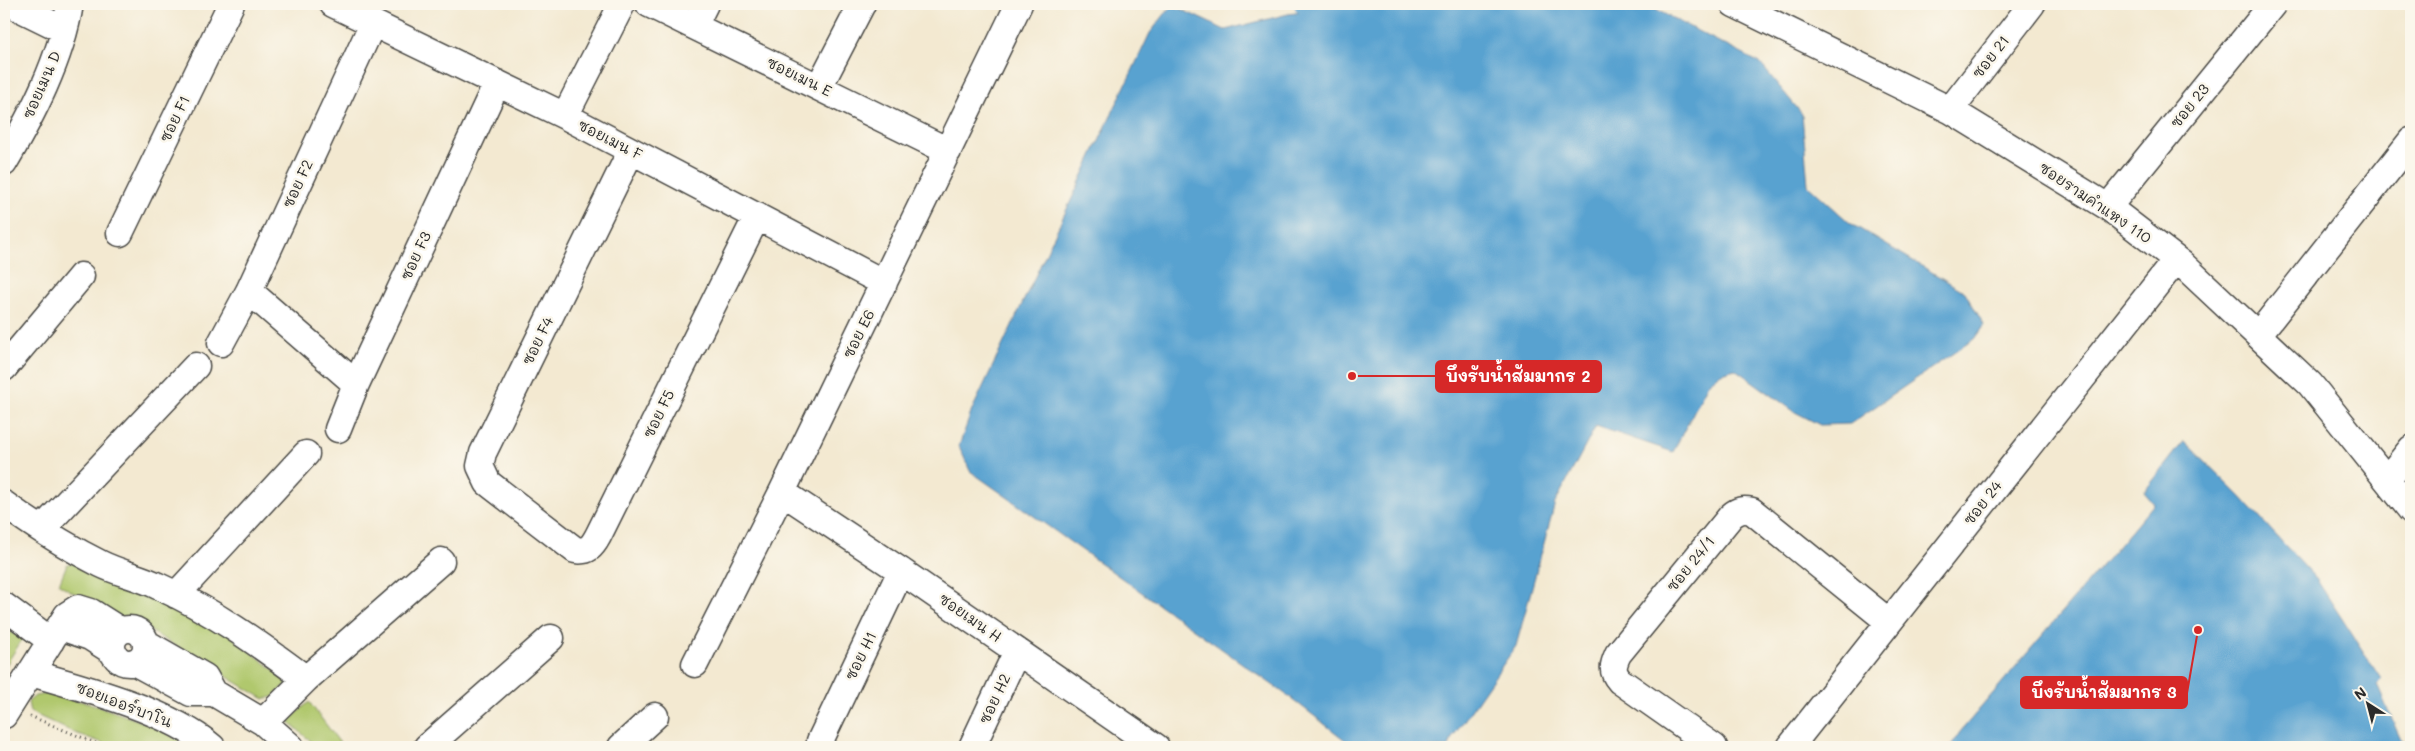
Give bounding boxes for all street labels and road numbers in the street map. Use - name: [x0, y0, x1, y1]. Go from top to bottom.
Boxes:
- street label: ซอย 21: [1967, 31, 2013, 82]
- street label: ซอยเมน D: [17, 48, 65, 122]
- street label: ซอยเมน E: [763, 52, 836, 101]
- street label: ซอย 23: [2165, 79, 2213, 132]
- street label: ซอย F1: [154, 92, 194, 145]
- street label: ซอยเมน F: [575, 114, 646, 164]
- street label: ซอย F2: [277, 156, 317, 211]
- street label: ซอยรามคำแหง 110: [2035, 157, 2156, 247]
- street label: ซอย F3: [395, 228, 435, 283]
- street label: ซอย E6: [838, 306, 878, 361]
- street label: ซอย F4: [517, 313, 557, 368]
- street label: ซอย F5: [638, 386, 678, 441]
- street label: ซอย 24: [1958, 476, 2006, 529]
- street label: ซอย 24/1: [1662, 531, 1719, 595]
- street label: ซอยเมน H: [935, 588, 1006, 646]
- street label: ซอย H1: [840, 628, 880, 683]
- street label: ซอย H2: [974, 670, 1014, 727]
- street label: ซอยเออร์บาโน: [73, 677, 175, 732]

